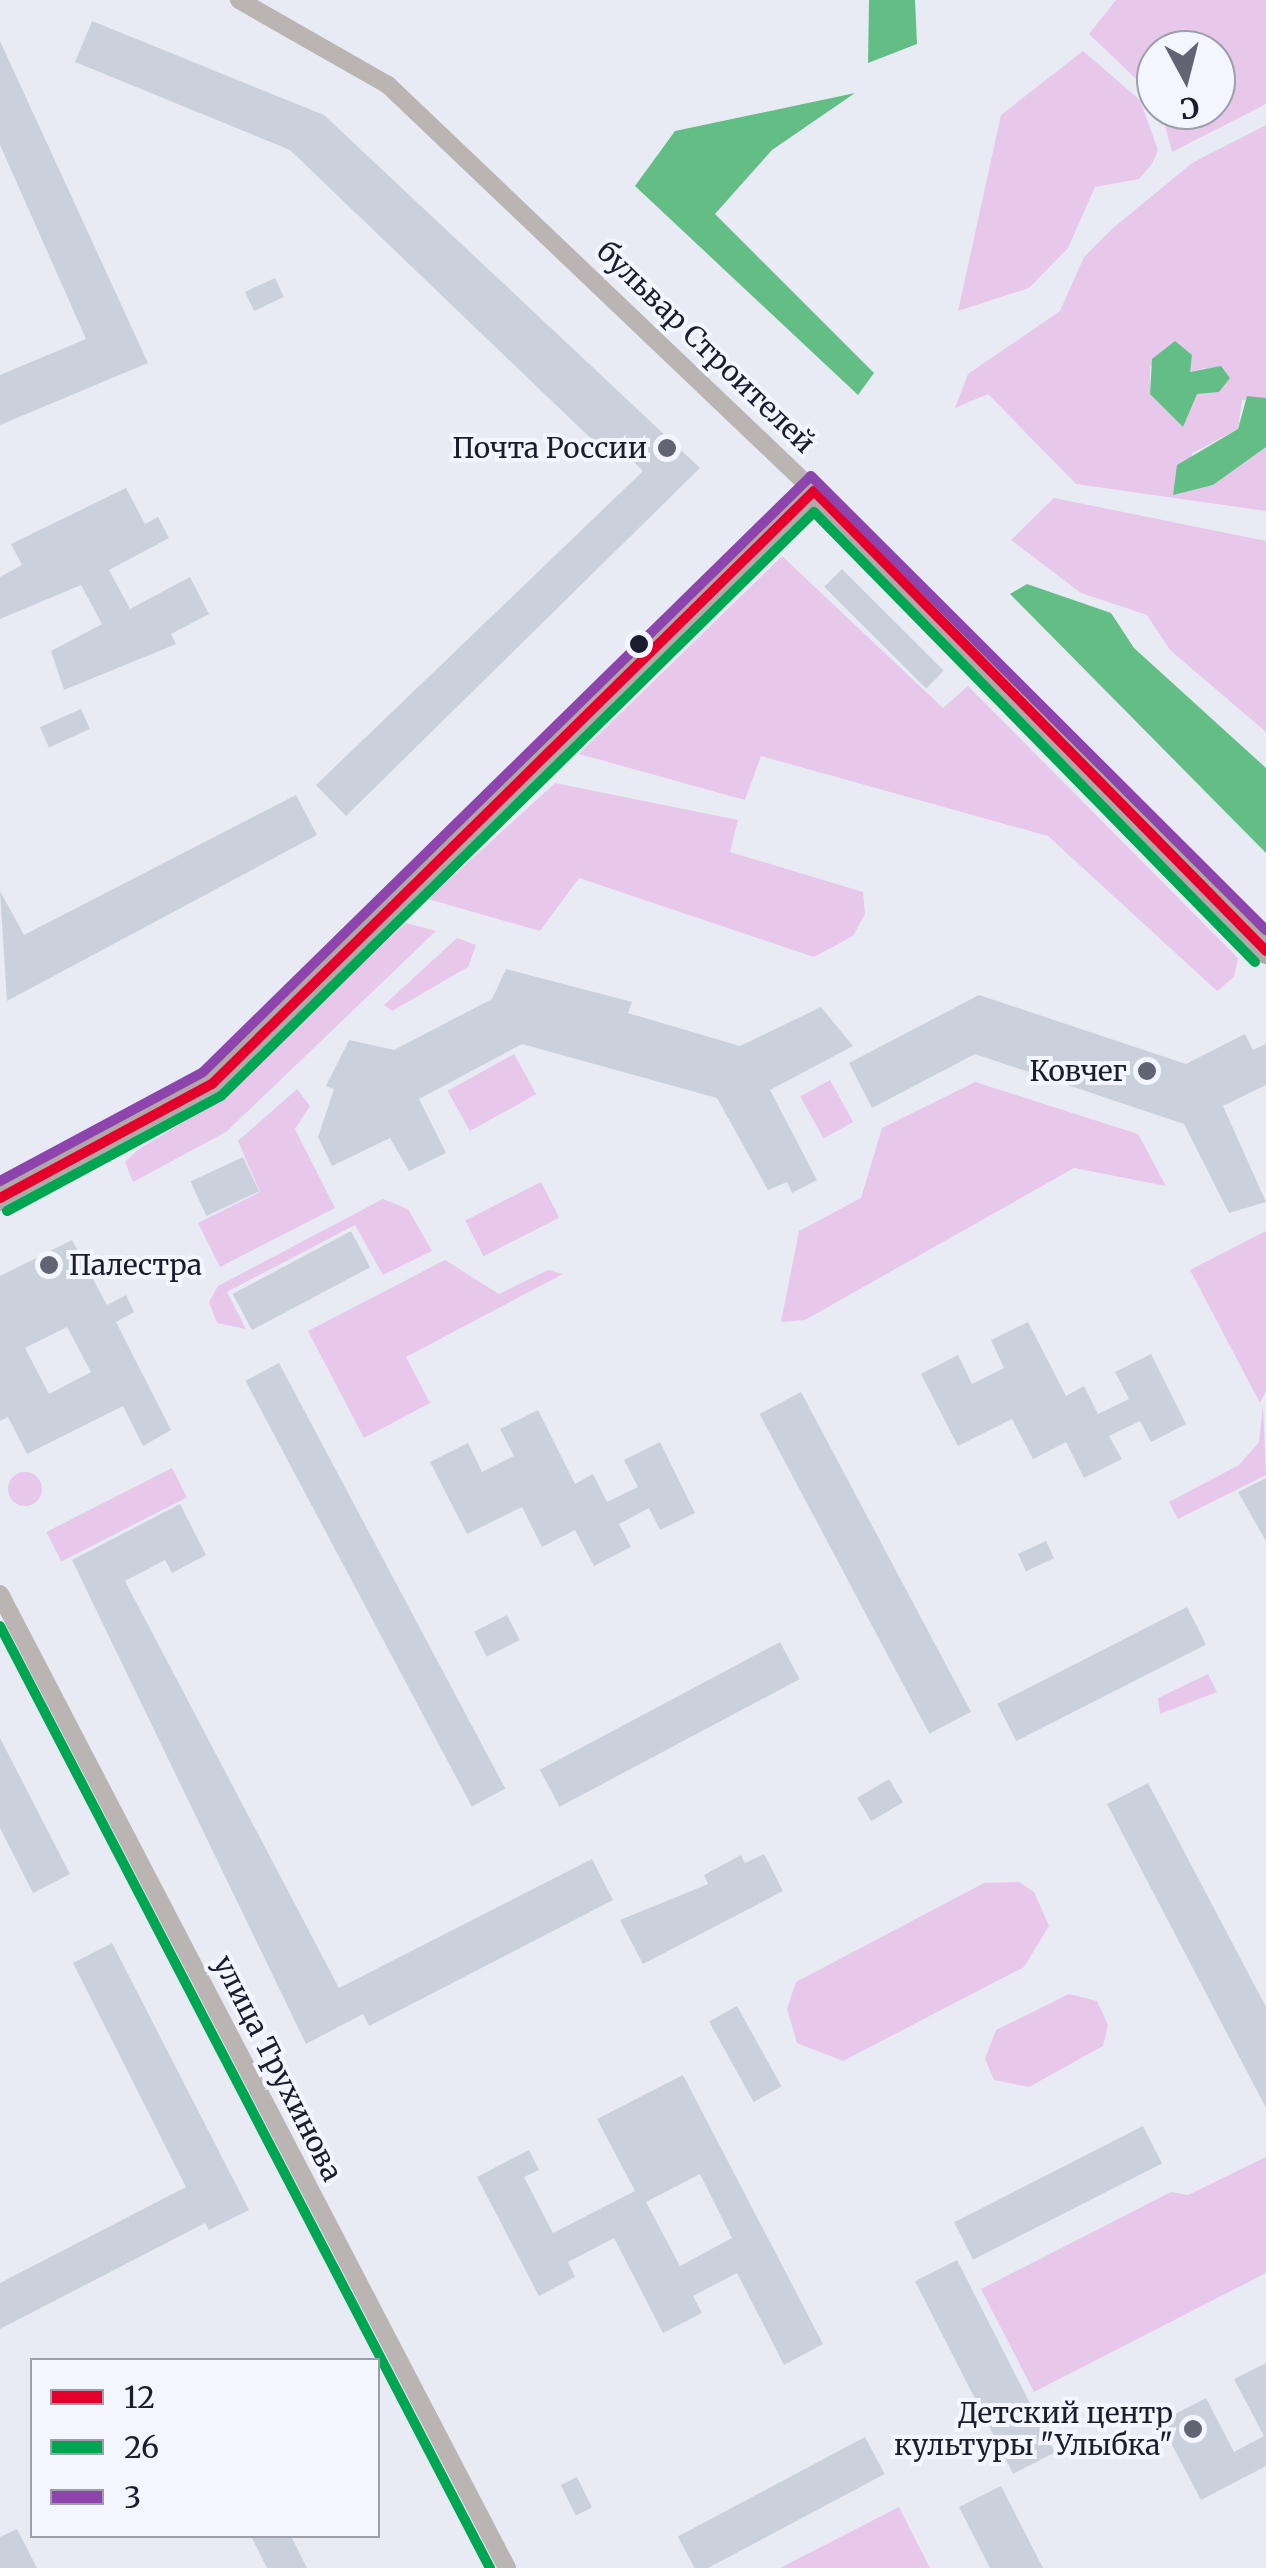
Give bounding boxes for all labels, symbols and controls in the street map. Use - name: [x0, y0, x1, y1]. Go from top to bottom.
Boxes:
- north arrow: [1136, 30, 1236, 130]
- text: С: [1178, 89, 1201, 127]
- street label: бульвар Строителей: [590, 234, 822, 460]
- place label: Почта России: [452, 431, 647, 465]
- marker: Почта России: [656, 437, 678, 459]
- unlabelled marker: [629, 634, 649, 654]
- place label: Ковчег: [1029, 1054, 1127, 1088]
- marker: Ковчег: [1136, 1060, 1158, 1082]
- place label: Палестра: [69, 1248, 202, 1282]
- marker: Палестра: [38, 1254, 60, 1276]
- street label: улица Трухинова: [207, 1950, 349, 2186]
- legend: [30, 2358, 380, 2538]
- text: 12: [124, 2378, 155, 2416]
- place label: Детский центр культуры "Улыбка": [894, 2396, 1173, 2462]
- marker: Детский центр культуры "Улыбка": [1182, 2418, 1204, 2440]
- text: 26: [124, 2428, 159, 2466]
- text: 3: [124, 2478, 141, 2516]

